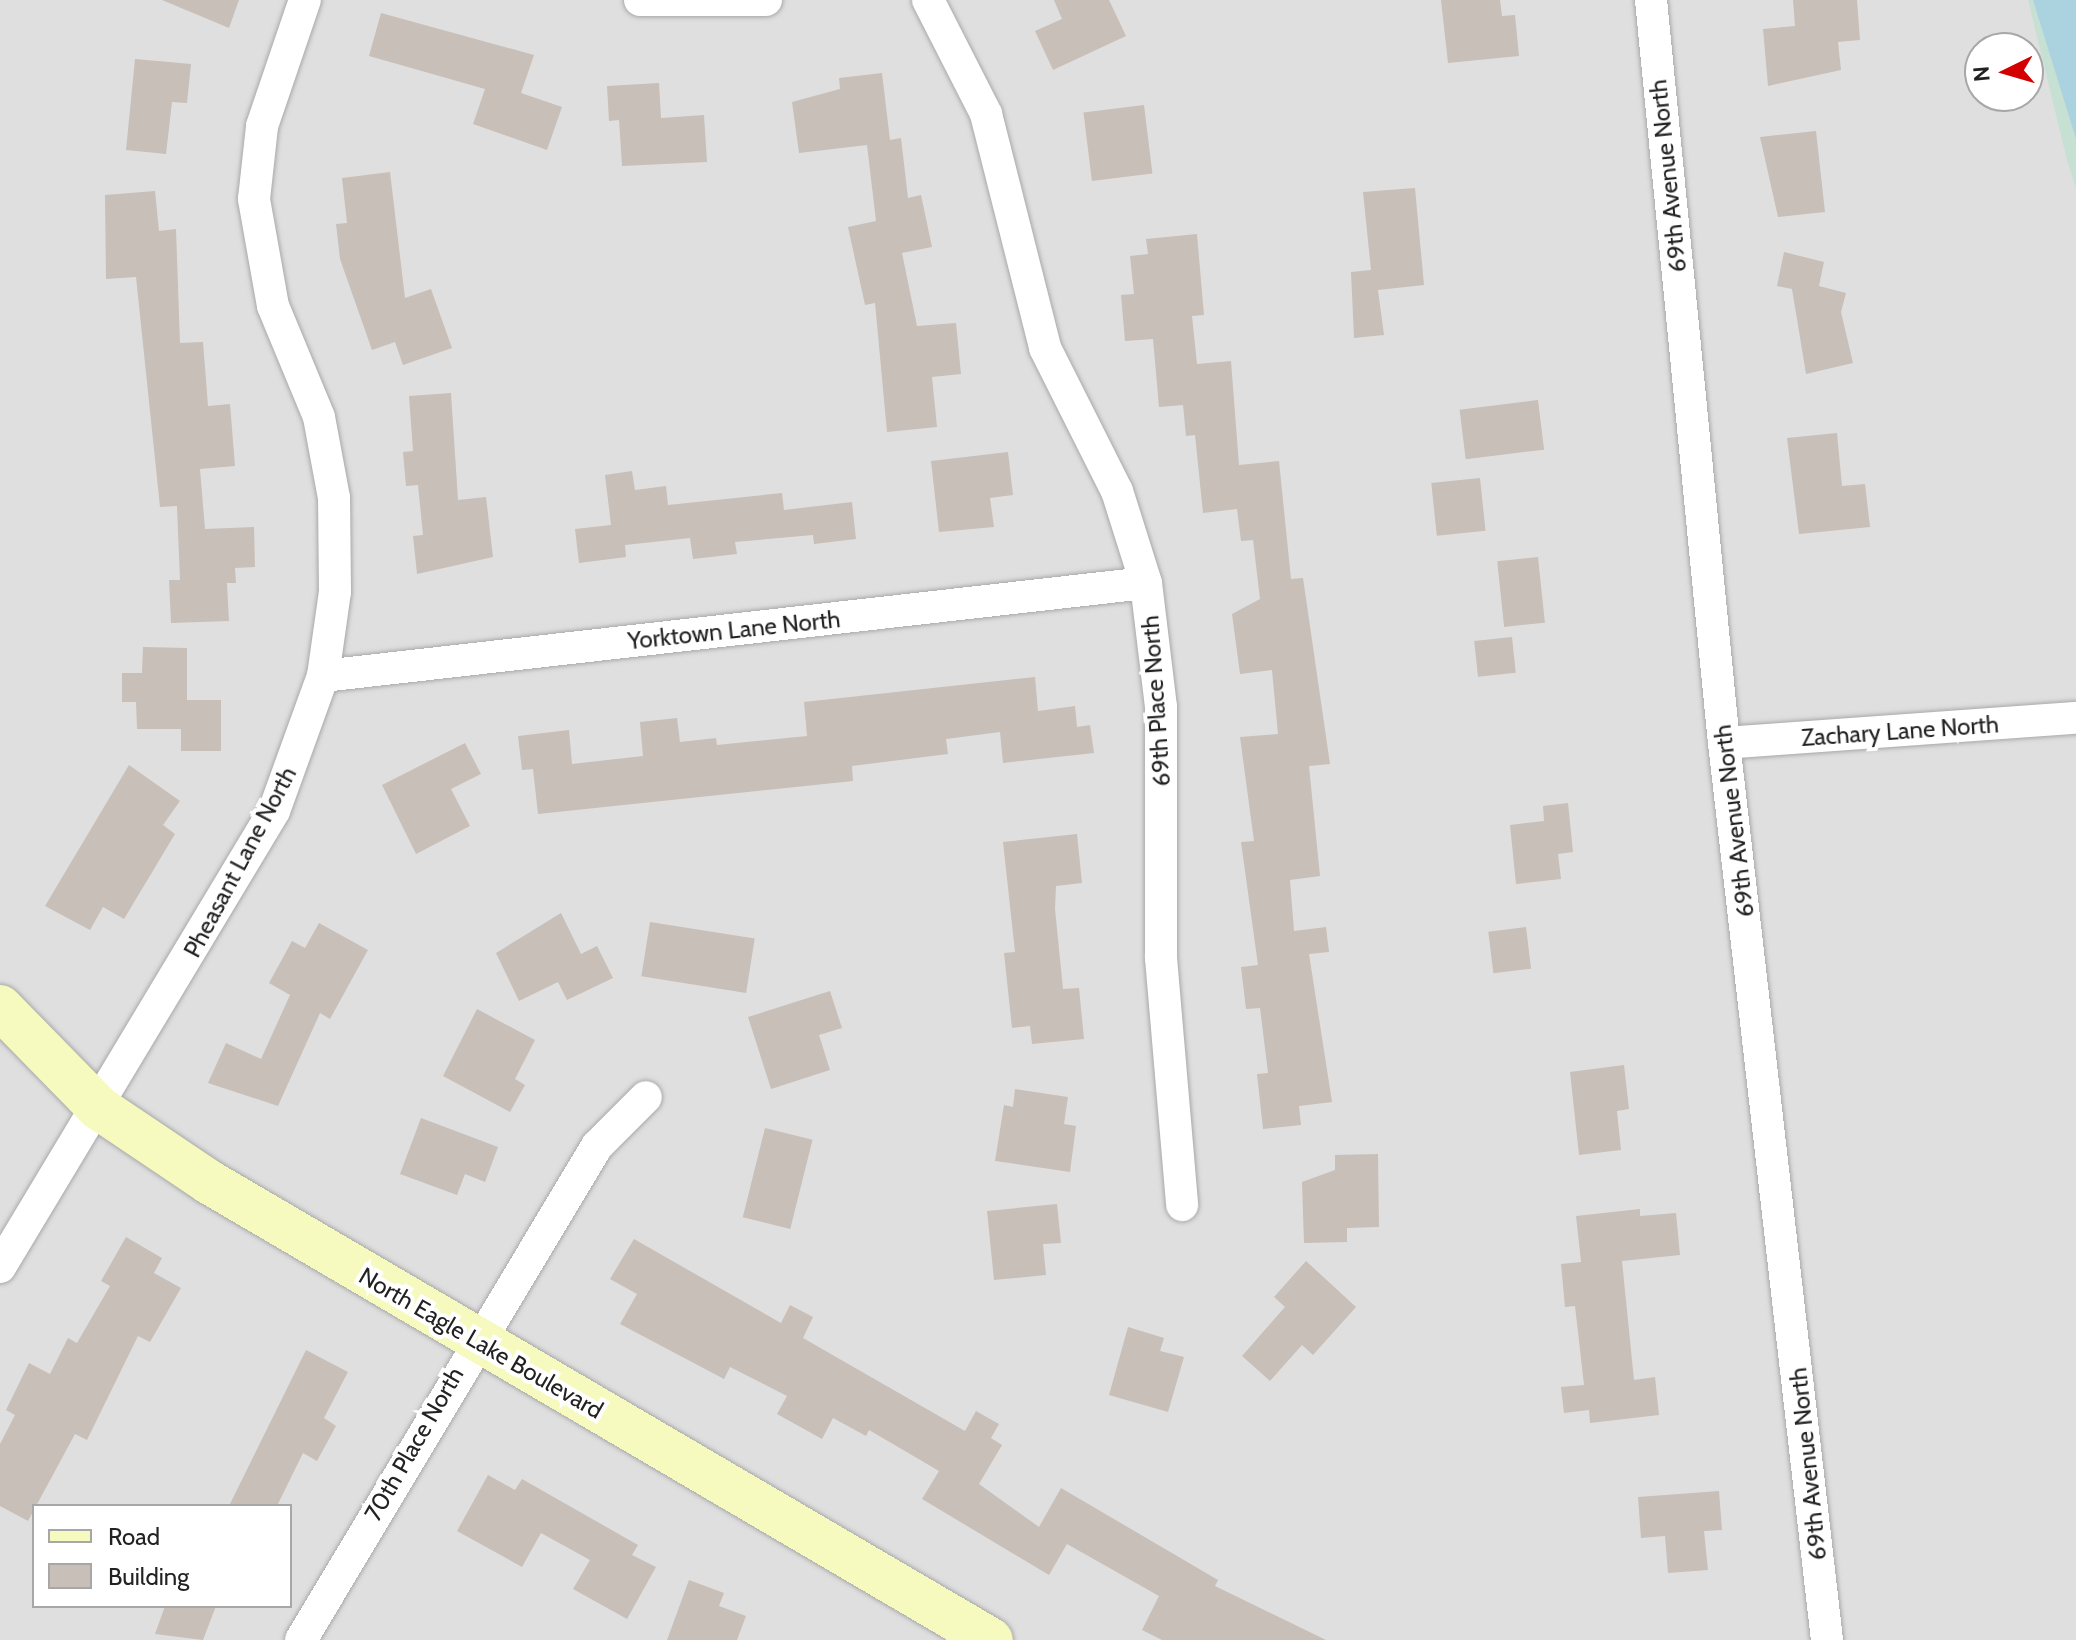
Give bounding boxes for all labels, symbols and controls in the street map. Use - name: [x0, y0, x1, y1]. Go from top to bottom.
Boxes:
- north arrow: [1964, 32, 2044, 112]
- text: N: [1967, 65, 1996, 83]
- street label: 69th Avenue North: [1644, 78, 1692, 274]
- street label: Yorktown Lane North: [626, 605, 842, 655]
- street label: 69th Place North: [1136, 615, 1176, 787]
- street label: Zachary Lane North: [1800, 710, 2000, 752]
- street label: 69th Avenue North: [1708, 723, 1760, 919]
- street label: Pheasant Lane North: [178, 762, 302, 962]
- street label: North Eagle Lake Boulevard: [354, 1261, 608, 1425]
- street label: 70th Place North: [358, 1362, 470, 1526]
- street label: 69th Avenue North: [1784, 1366, 1832, 1562]
- legend: [32, 1504, 292, 1608]
- text: Road: [108, 1522, 160, 1551]
- text: Building: [108, 1562, 189, 1591]

